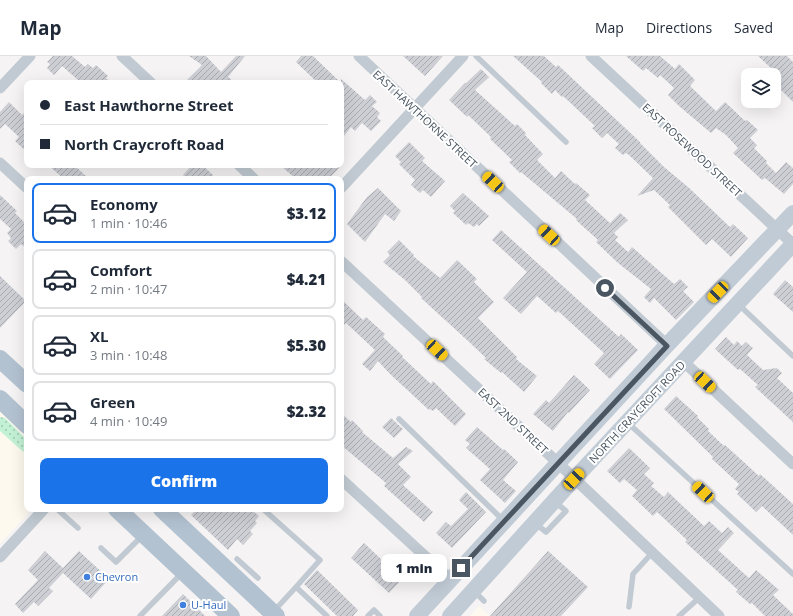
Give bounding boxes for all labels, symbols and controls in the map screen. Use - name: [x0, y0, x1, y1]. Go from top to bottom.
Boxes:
- text: Map: [20, 15, 61, 41]
- text: Map: [595, 18, 624, 37]
- text: Directions: [646, 18, 712, 37]
- text: Saved: [734, 18, 773, 37]
- street label: EAST HAWTHORNE STREET: [370, 66, 481, 171]
- map controls: [741, 68, 781, 108]
- button: layers: [741, 68, 781, 108]
- text: East Hawthorne Street: [64, 95, 234, 115]
- street label: EAST ROSEWOOD STREET: [639, 100, 745, 200]
- text: North Craycroft Road: [64, 134, 224, 154]
- car: [480, 169, 506, 195]
- text: Economy: [90, 194, 158, 214]
- icon: car: [42, 195, 78, 231]
- text: $3.12: [287, 203, 326, 223]
- text: 1 min · 10:46: [90, 214, 167, 232]
- car: [536, 222, 562, 248]
- text: Comfort: [90, 260, 152, 280]
- icon: car: [42, 261, 78, 297]
- text: $4.21: [287, 269, 326, 289]
- route start: [596, 279, 614, 297]
- car: [705, 279, 731, 305]
- text: 2 min · 10:47: [90, 280, 167, 298]
- text: XL: [90, 326, 108, 346]
- icon: car: [42, 327, 78, 363]
- text: $5.30: [287, 335, 326, 355]
- car: [424, 337, 450, 363]
- text: 3 min · 10:48: [90, 346, 167, 364]
- street label: NORTH CRAYCROFT ROAD: [585, 357, 688, 466]
- car: [692, 369, 718, 395]
- street label: EAST 2ND STREET: [475, 384, 552, 457]
- text: Green: [90, 392, 135, 412]
- icon: car: [42, 393, 78, 429]
- text: $2.32: [287, 401, 326, 421]
- text: 4 min · 10:49: [90, 412, 167, 430]
- button: Confirm: [40, 458, 328, 504]
- car: [561, 466, 587, 492]
- car: [690, 479, 716, 505]
- callout: 1 min: [381, 554, 447, 582]
- text: 1 min: [396, 559, 432, 577]
- route end: [452, 559, 470, 577]
- place label: Chevron: [95, 569, 138, 584]
- marker: Chevron: [82, 572, 92, 582]
- place label: U-Haul: [191, 597, 226, 612]
- marker: U-Haul: [178, 600, 188, 610]

